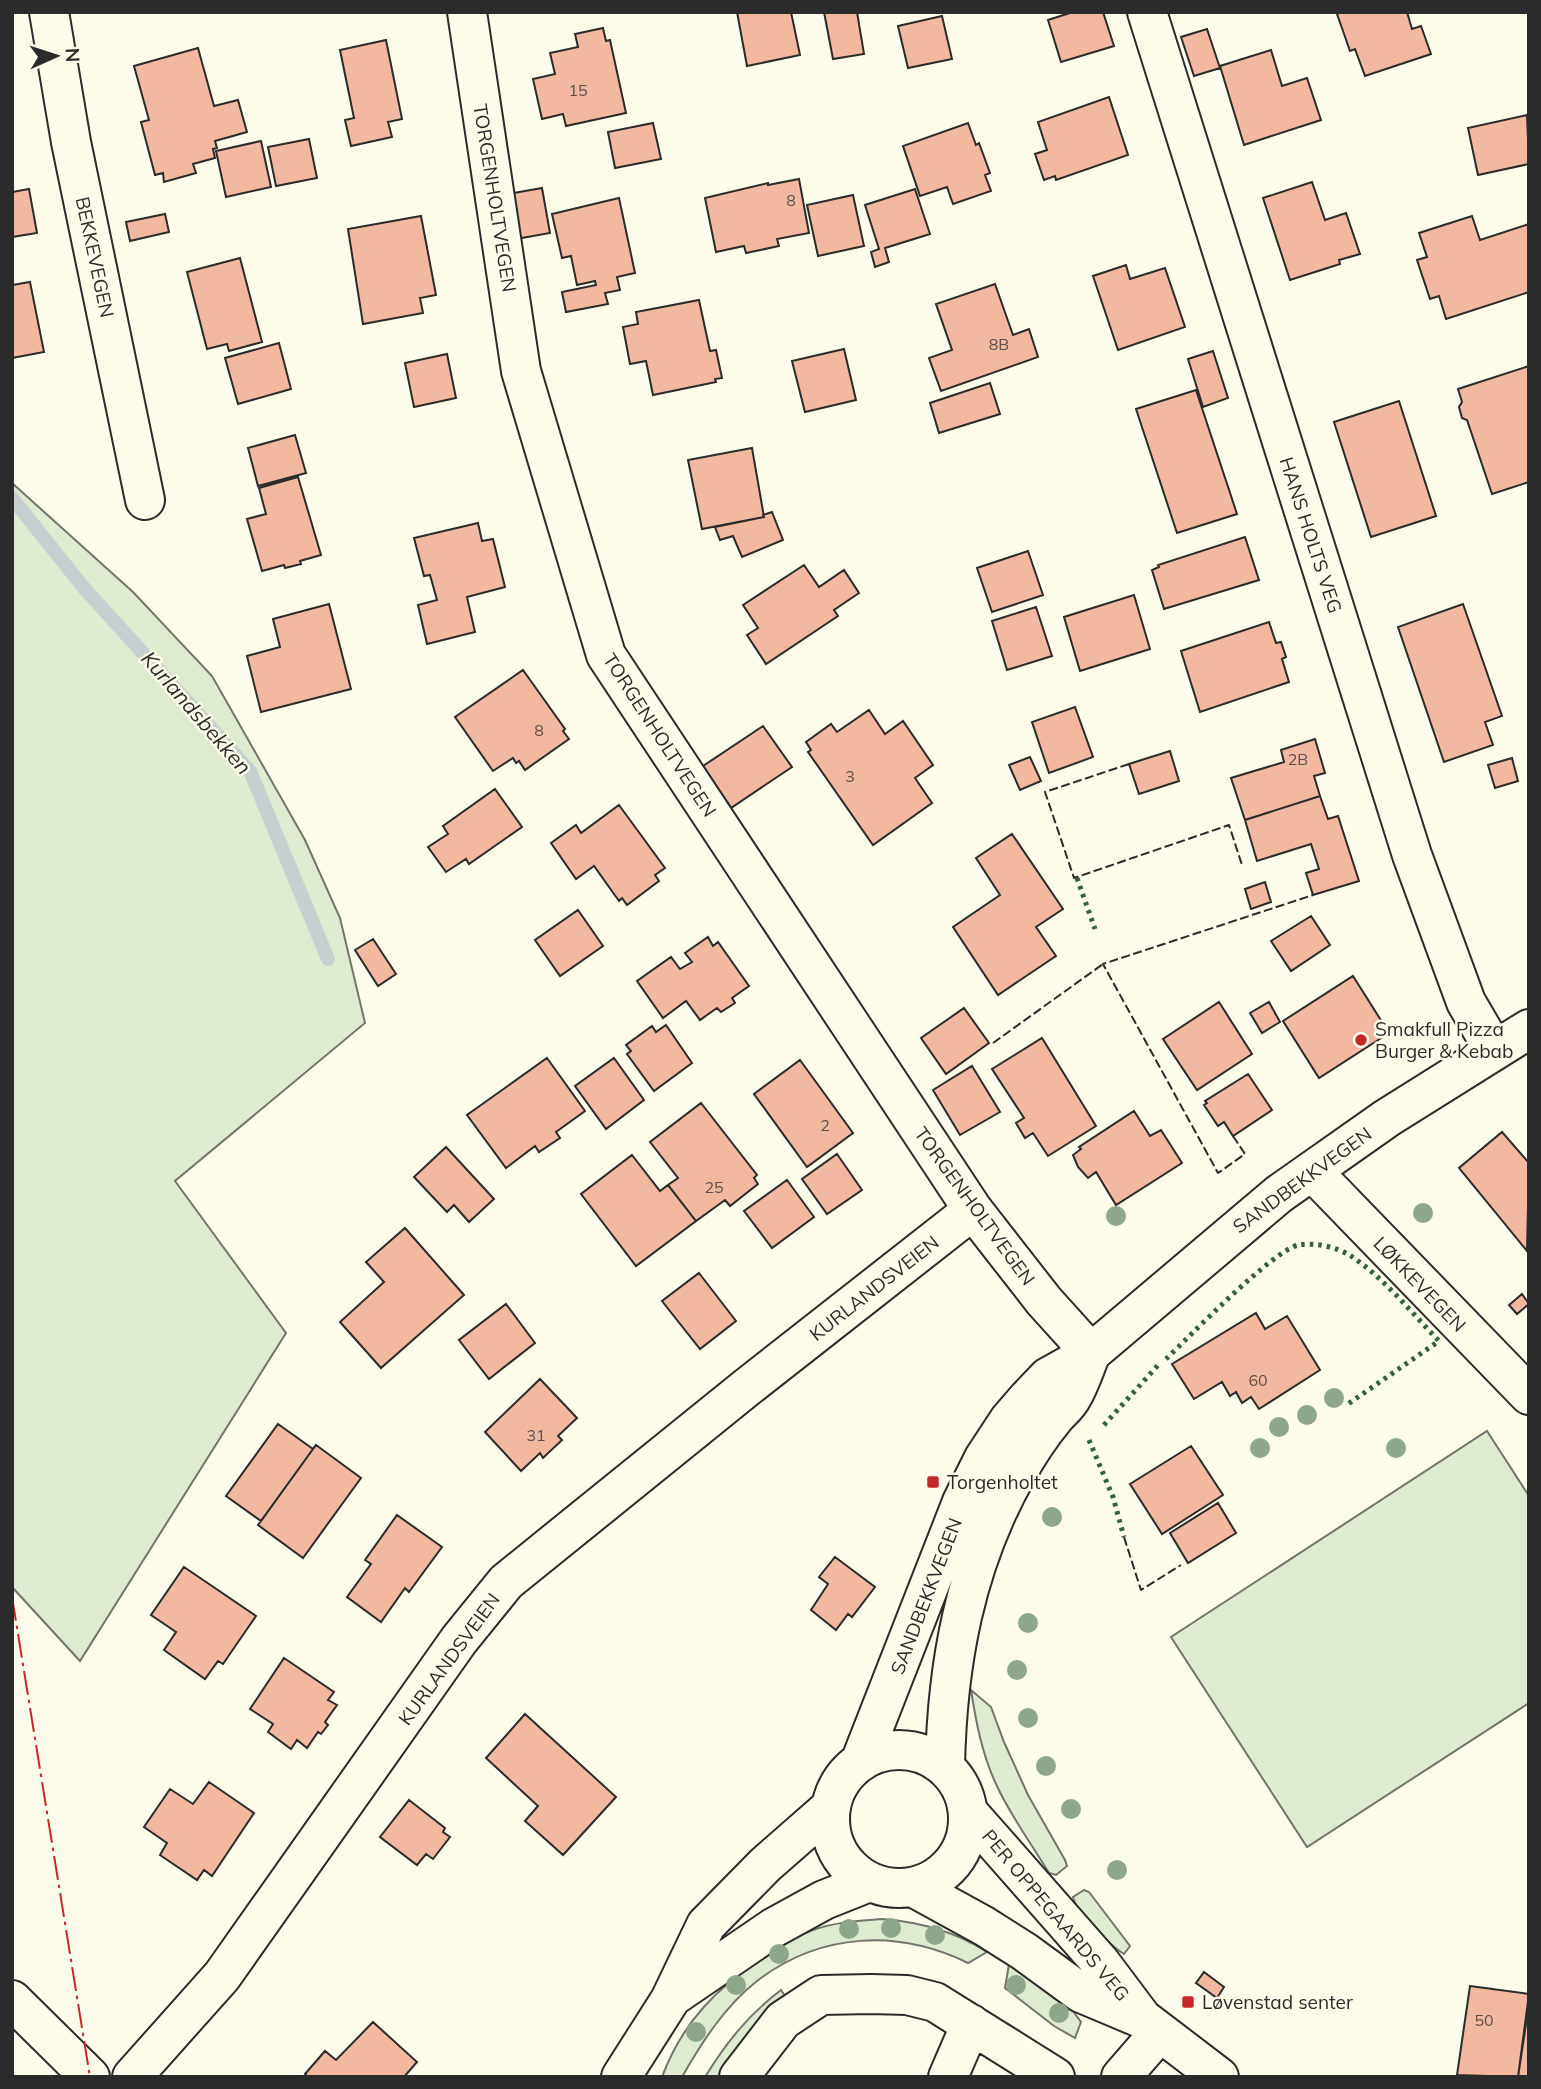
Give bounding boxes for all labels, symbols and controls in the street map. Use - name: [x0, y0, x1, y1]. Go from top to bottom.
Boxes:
- north arrow: [21, 21, 91, 91]
- text: N: [61, 47, 85, 63]
- house number: 15: [568, 80, 588, 100]
- street label: TORGENHOLTVEGEN: [468, 102, 522, 294]
- house number: 8: [786, 190, 796, 210]
- street label: BEKKEVEGEN: [70, 194, 120, 320]
- house number: 8B: [989, 334, 1009, 354]
- street label: HANS HOLTS VEG: [1274, 454, 1348, 616]
- water label: Kurlandsbekken: [136, 645, 257, 779]
- street label: TORGENHOLTVEGEN: [598, 649, 722, 821]
- house number: 8: [534, 720, 544, 740]
- house number: 2B: [1288, 749, 1308, 769]
- house number: 3: [845, 766, 855, 786]
- place label: Smakfull Pizza Burger & Kebab: [1375, 1017, 1513, 1063]
- marker: Smakfull Pizza Burger & Kebab: [1353, 1032, 1369, 1048]
- house number: 2: [820, 1115, 830, 1135]
- street label: TORGENHOLTVEGEN: [909, 1122, 1041, 1290]
- street label: SANDBEKKVEGEN: [1228, 1122, 1376, 1238]
- house number: 25: [704, 1177, 724, 1197]
- street label: KURLANDSVEIEN: [805, 1230, 943, 1346]
- street label: LØKKEVEGEN: [1369, 1231, 1471, 1337]
- house number: 60: [1248, 1370, 1268, 1390]
- house number: 31: [526, 1425, 546, 1445]
- place label: Torgenholtet: [947, 1470, 1058, 1494]
- marker: Torgenholtet: [925, 1474, 941, 1490]
- street label: SANDBEKKVEGEN: [885, 1514, 967, 1678]
- street label: KURLANDSVEIEN: [393, 1588, 505, 1730]
- street label: PER OPPEGAARDS VEG: [977, 1824, 1135, 2006]
- place label: Løvenstad senter: [1202, 1990, 1353, 2014]
- marker: Løvenstad senter: [1180, 1994, 1196, 2010]
- house number: 50: [1474, 2010, 1494, 2030]

